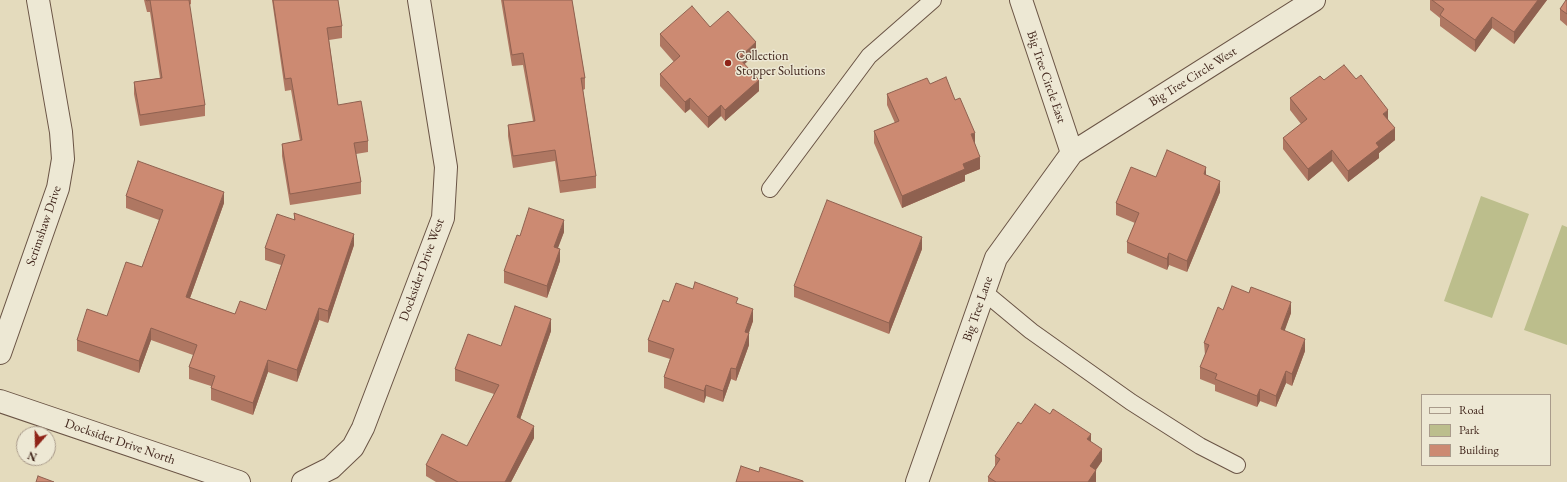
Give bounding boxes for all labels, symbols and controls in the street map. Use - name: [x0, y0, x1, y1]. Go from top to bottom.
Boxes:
- street label: Big Tree Circle East: [1023, 29, 1069, 125]
- street label: Big Tree Circle West: [1146, 44, 1240, 110]
- place label: Collection Stopper Solutions: [736, 48, 825, 79]
- marker: Collection Stopper Solutions: [723, 58, 733, 68]
- street label: Scrimshaw Drive: [23, 184, 65, 268]
- street label: Docksider Drive West: [396, 217, 448, 323]
- street label: Big Tree Lane: [960, 274, 996, 344]
- legend: [1421, 394, 1551, 466]
- text: Road: [1459, 402, 1484, 418]
- street label: Docksider Drive North: [63, 416, 177, 468]
- text: Park: [1459, 422, 1479, 438]
- north arrow: [16, 426, 56, 466]
- text: Building: [1459, 442, 1499, 458]
- text: N: [26, 448, 39, 464]

